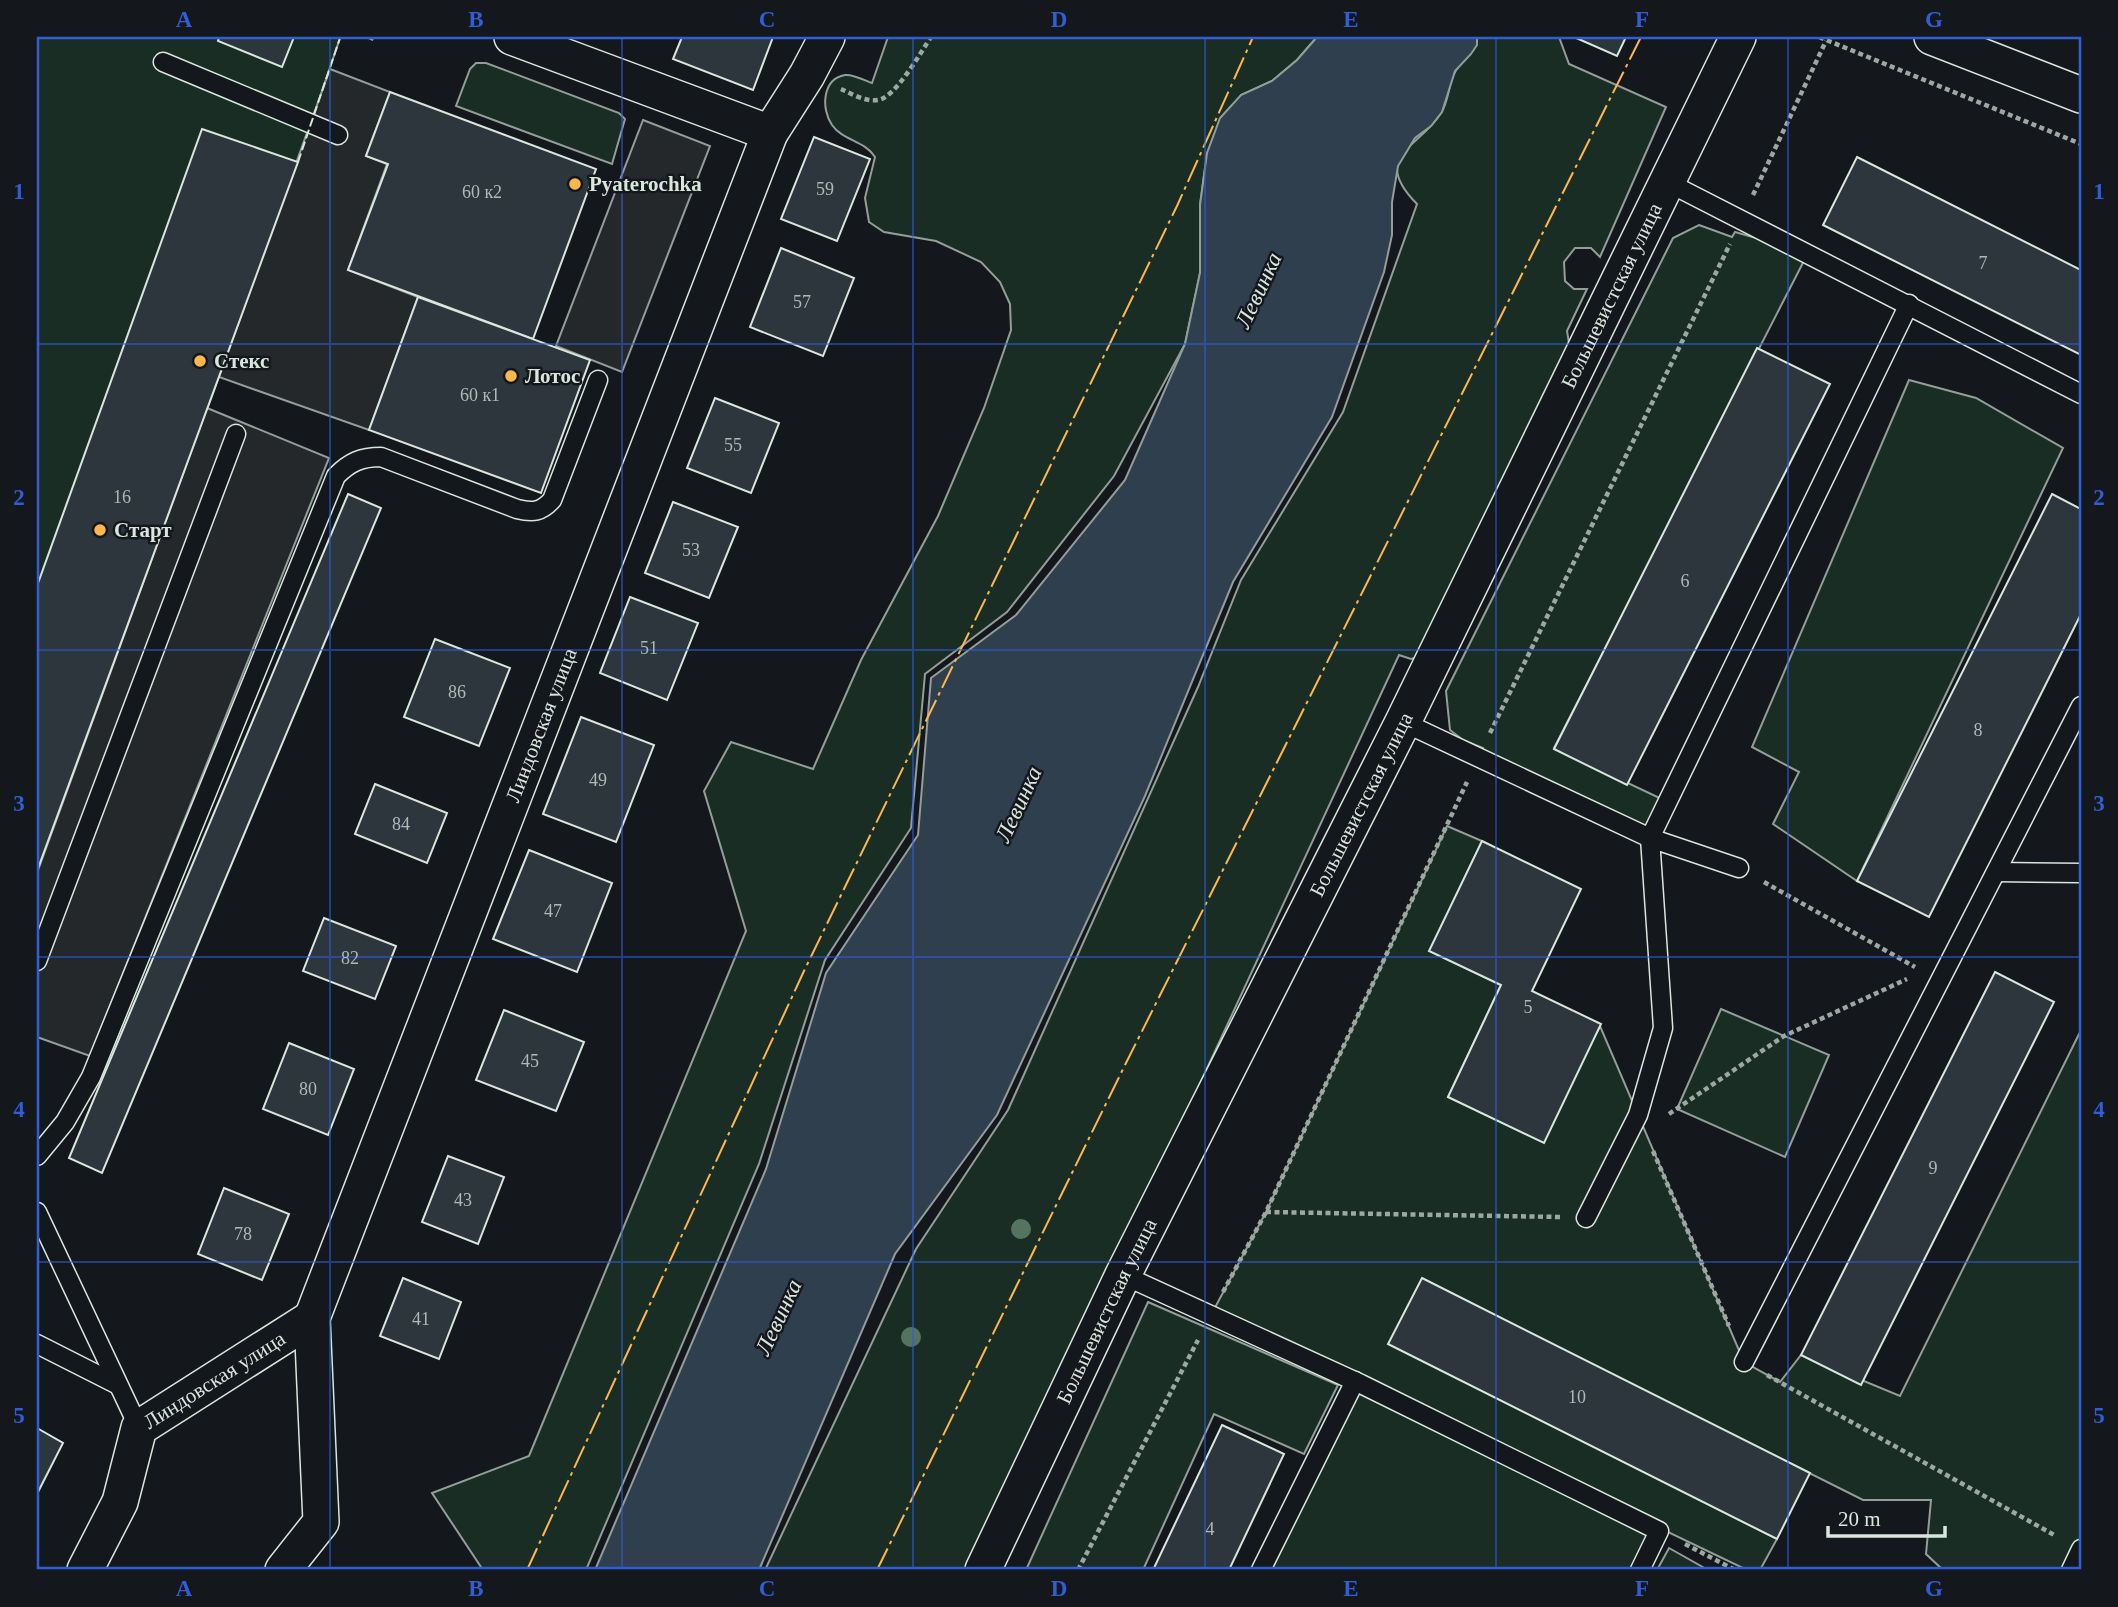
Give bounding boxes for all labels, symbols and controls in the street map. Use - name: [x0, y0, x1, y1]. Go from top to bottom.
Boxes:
- text: A: [176, 7, 193, 32]
- text: B: [468, 7, 484, 32]
- text: C: [759, 7, 775, 32]
- text: D: [1051, 7, 1067, 32]
- text: E: [1343, 7, 1359, 32]
- text: F: [1635, 7, 1649, 32]
- text: G: [1925, 7, 1943, 32]
- place label: Pyaterochka: [589, 172, 702, 196]
- marker: Pyaterochka: [567, 176, 583, 192]
- text: 1: [13, 179, 25, 204]
- house number: 59: [816, 179, 834, 199]
- text: 1: [2093, 179, 2105, 204]
- house number: 60 к2: [462, 182, 502, 202]
- street label: Большевистская улица: [1556, 199, 1667, 392]
- water label: Левинка: [1230, 249, 1287, 333]
- house number: 7: [1979, 253, 1988, 273]
- house number: 57: [793, 292, 811, 312]
- place label: Стекс: [214, 349, 269, 373]
- marker: Стекс: [192, 353, 208, 369]
- place label: Лотос: [525, 364, 580, 388]
- marker: Лотос: [503, 368, 519, 384]
- house number: 60 к1: [460, 385, 500, 405]
- house number: 55: [724, 435, 742, 455]
- text: 2: [13, 485, 25, 510]
- text: 2: [2093, 485, 2105, 510]
- house number: 16: [113, 487, 131, 507]
- place label: Старт: [114, 518, 172, 542]
- marker: Старт: [92, 522, 108, 538]
- house number: 53: [682, 540, 700, 560]
- house number: 6: [1681, 571, 1690, 591]
- house number: 51: [640, 638, 658, 658]
- street label: Линдовская улица: [501, 644, 582, 806]
- house number: 86: [448, 682, 466, 702]
- street label: Большевистская улица: [1305, 708, 1418, 900]
- house number: 8: [1974, 720, 1983, 740]
- water label: Левинка: [990, 763, 1047, 847]
- house number: 49: [589, 770, 607, 790]
- text: 3: [13, 791, 25, 816]
- text: 3: [2093, 791, 2105, 816]
- house number: 84: [392, 814, 410, 834]
- house number: 47: [544, 901, 562, 921]
- house number: 82: [341, 948, 359, 968]
- house number: 5: [1524, 997, 1533, 1017]
- house number: 45: [521, 1051, 539, 1071]
- house number: 80: [299, 1079, 317, 1099]
- text: 4: [13, 1097, 25, 1122]
- text: 4: [2093, 1097, 2105, 1122]
- house number: 9: [1929, 1158, 1938, 1178]
- house number: 43: [454, 1190, 472, 1210]
- street label: Большевистская улица: [1052, 1214, 1162, 1408]
- house number: 78: [234, 1224, 252, 1244]
- water label: Левинка: [750, 1276, 807, 1360]
- house number: 41: [412, 1309, 430, 1329]
- street label: Линдовская улица: [139, 1326, 290, 1434]
- house number: 10: [1568, 1387, 1586, 1407]
- text: 5: [13, 1403, 25, 1428]
- text: 5: [2093, 1403, 2105, 1428]
- scale bar: [1828, 1495, 1945, 1539]
- text: 20 m: [1838, 1507, 1881, 1531]
- house number: 4: [1206, 1519, 1215, 1539]
- text: A: [176, 1576, 193, 1601]
- text: B: [468, 1576, 484, 1601]
- text: C: [759, 1576, 775, 1601]
- text: D: [1051, 1576, 1067, 1601]
- text: E: [1343, 1576, 1359, 1601]
- text: F: [1635, 1576, 1649, 1601]
- text: G: [1925, 1576, 1943, 1601]

